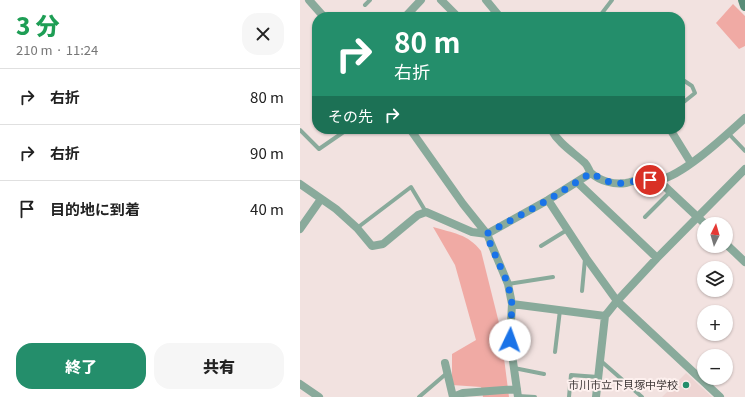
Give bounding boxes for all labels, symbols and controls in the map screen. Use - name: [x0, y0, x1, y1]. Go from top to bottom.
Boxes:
- text: 3 分: [16, 7, 60, 42]
- button: close: [242, 13, 284, 55]
- text: 80 m: [394, 21, 460, 61]
- icon: right: [328, 28, 380, 80]
- text: 210 m · 11:24: [16, 40, 98, 59]
- text: 右折: [394, 58, 430, 84]
- icon: right: [16, 86, 38, 108]
- text: 右折: [50, 86, 80, 107]
- text: 80 m: [250, 86, 284, 107]
- icon: right: [381, 104, 403, 126]
- text: その先: [328, 105, 373, 126]
- icon: right: [16, 142, 38, 164]
- text: 右折: [50, 142, 80, 163]
- text: 90 m: [250, 142, 284, 163]
- pin: [633, 163, 667, 197]
- icon: arrive: [639, 169, 661, 191]
- icon: arrive: [16, 198, 38, 220]
- text: 目的地に到着: [50, 198, 140, 219]
- text: 40 m: [250, 198, 284, 219]
- north arrow: [697, 217, 733, 253]
- map controls: [697, 217, 733, 385]
- button: layers: [697, 261, 733, 297]
- button: +: [697, 305, 733, 341]
- position arrow: [489, 319, 531, 361]
- button: 終了: [16, 343, 146, 389]
- button: 共有: [154, 343, 284, 389]
- button: −: [697, 349, 733, 385]
- place label: 市川市立下貝塚中学校: [568, 376, 678, 392]
- marker: 市川市立下貝塚中学校: [681, 380, 691, 390]

